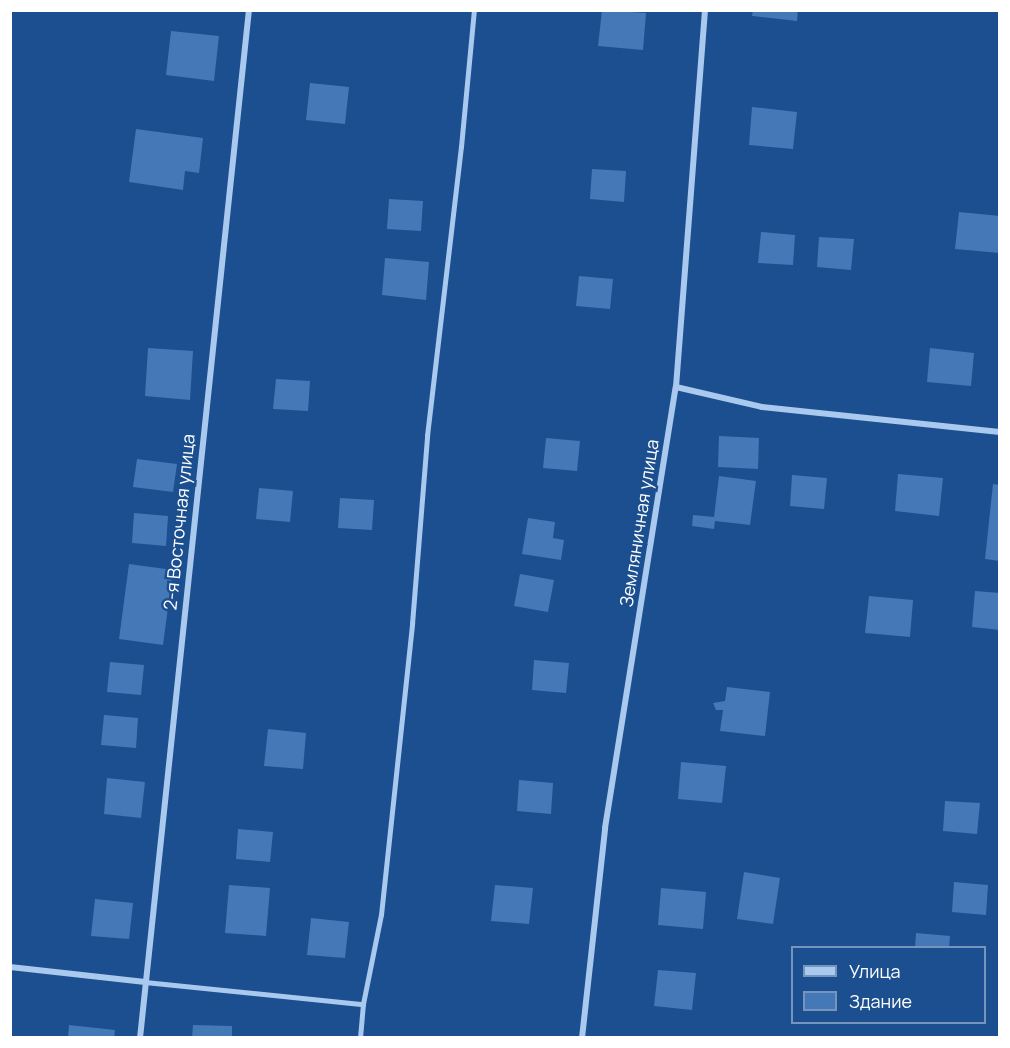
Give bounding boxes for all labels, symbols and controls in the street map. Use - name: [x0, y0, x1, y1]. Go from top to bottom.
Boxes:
- street label: 2-я Восточная улица: [159, 433, 199, 611]
- street label: Земляничная улица: [615, 438, 663, 608]
- legend: [791, 946, 986, 1024]
- text: Улица: [849, 959, 901, 983]
- text: Здание: [849, 989, 912, 1013]

